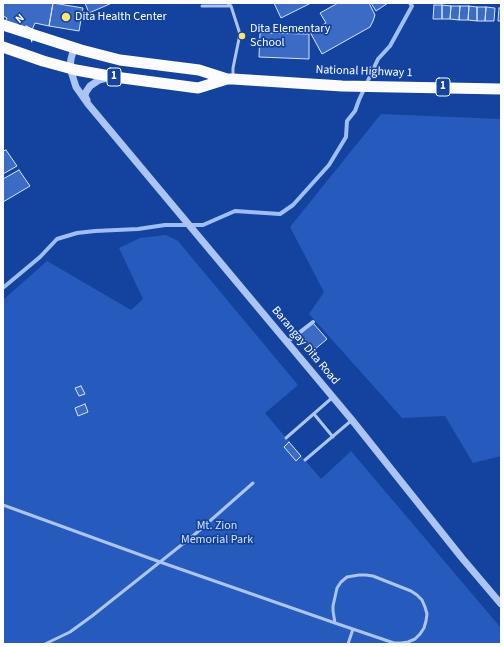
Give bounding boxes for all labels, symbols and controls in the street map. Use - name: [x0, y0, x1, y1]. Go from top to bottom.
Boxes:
- north arrow: [8, 8, 48, 48]
- place label: Dita Health Center: [75, 10, 167, 24]
- text: N: [12, 11, 27, 27]
- marker: Dita Health Center: [60, 11, 72, 23]
- place label: Dita Elementary School: [250, 22, 330, 50]
- marker: Dita Elementary School: [237, 31, 247, 41]
- street label: National Highway 1: [315, 63, 413, 81]
- road number: 1: [107, 68, 121, 86]
- road number: 1: [436, 78, 450, 96]
- street label: Barangay Dita Road: [268, 304, 342, 388]
- park label: Mt. Zion Memorial Park: [181, 519, 253, 547]

